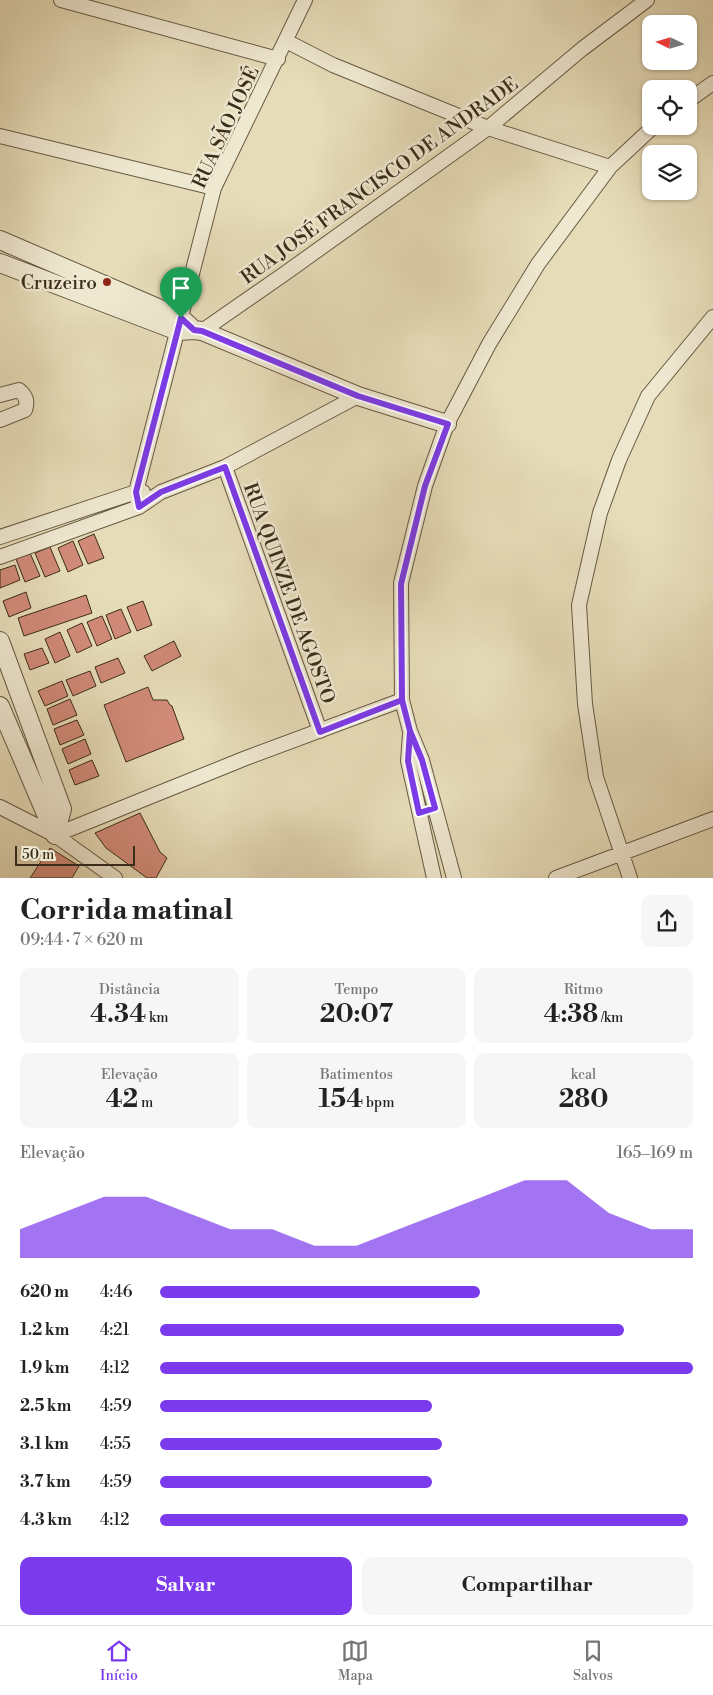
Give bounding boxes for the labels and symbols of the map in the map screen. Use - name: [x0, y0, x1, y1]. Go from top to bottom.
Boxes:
- north arrow: [642, 15, 698, 70]
- street label: RUA SÃO JOSÉ: [185, 62, 265, 192]
- street label: RUA JOSÉ FRANCISCO DE ANDRADE: [236, 71, 523, 290]
- pin: [160, 267, 202, 318]
- place label: Cruzeiro: [21, 271, 97, 295]
- marker: Cruzeiro: [101, 276, 113, 288]
- street label: RUA QUINZE DE AGOSTO: [238, 480, 340, 707]
- scale bar: [15, 842, 135, 866]

